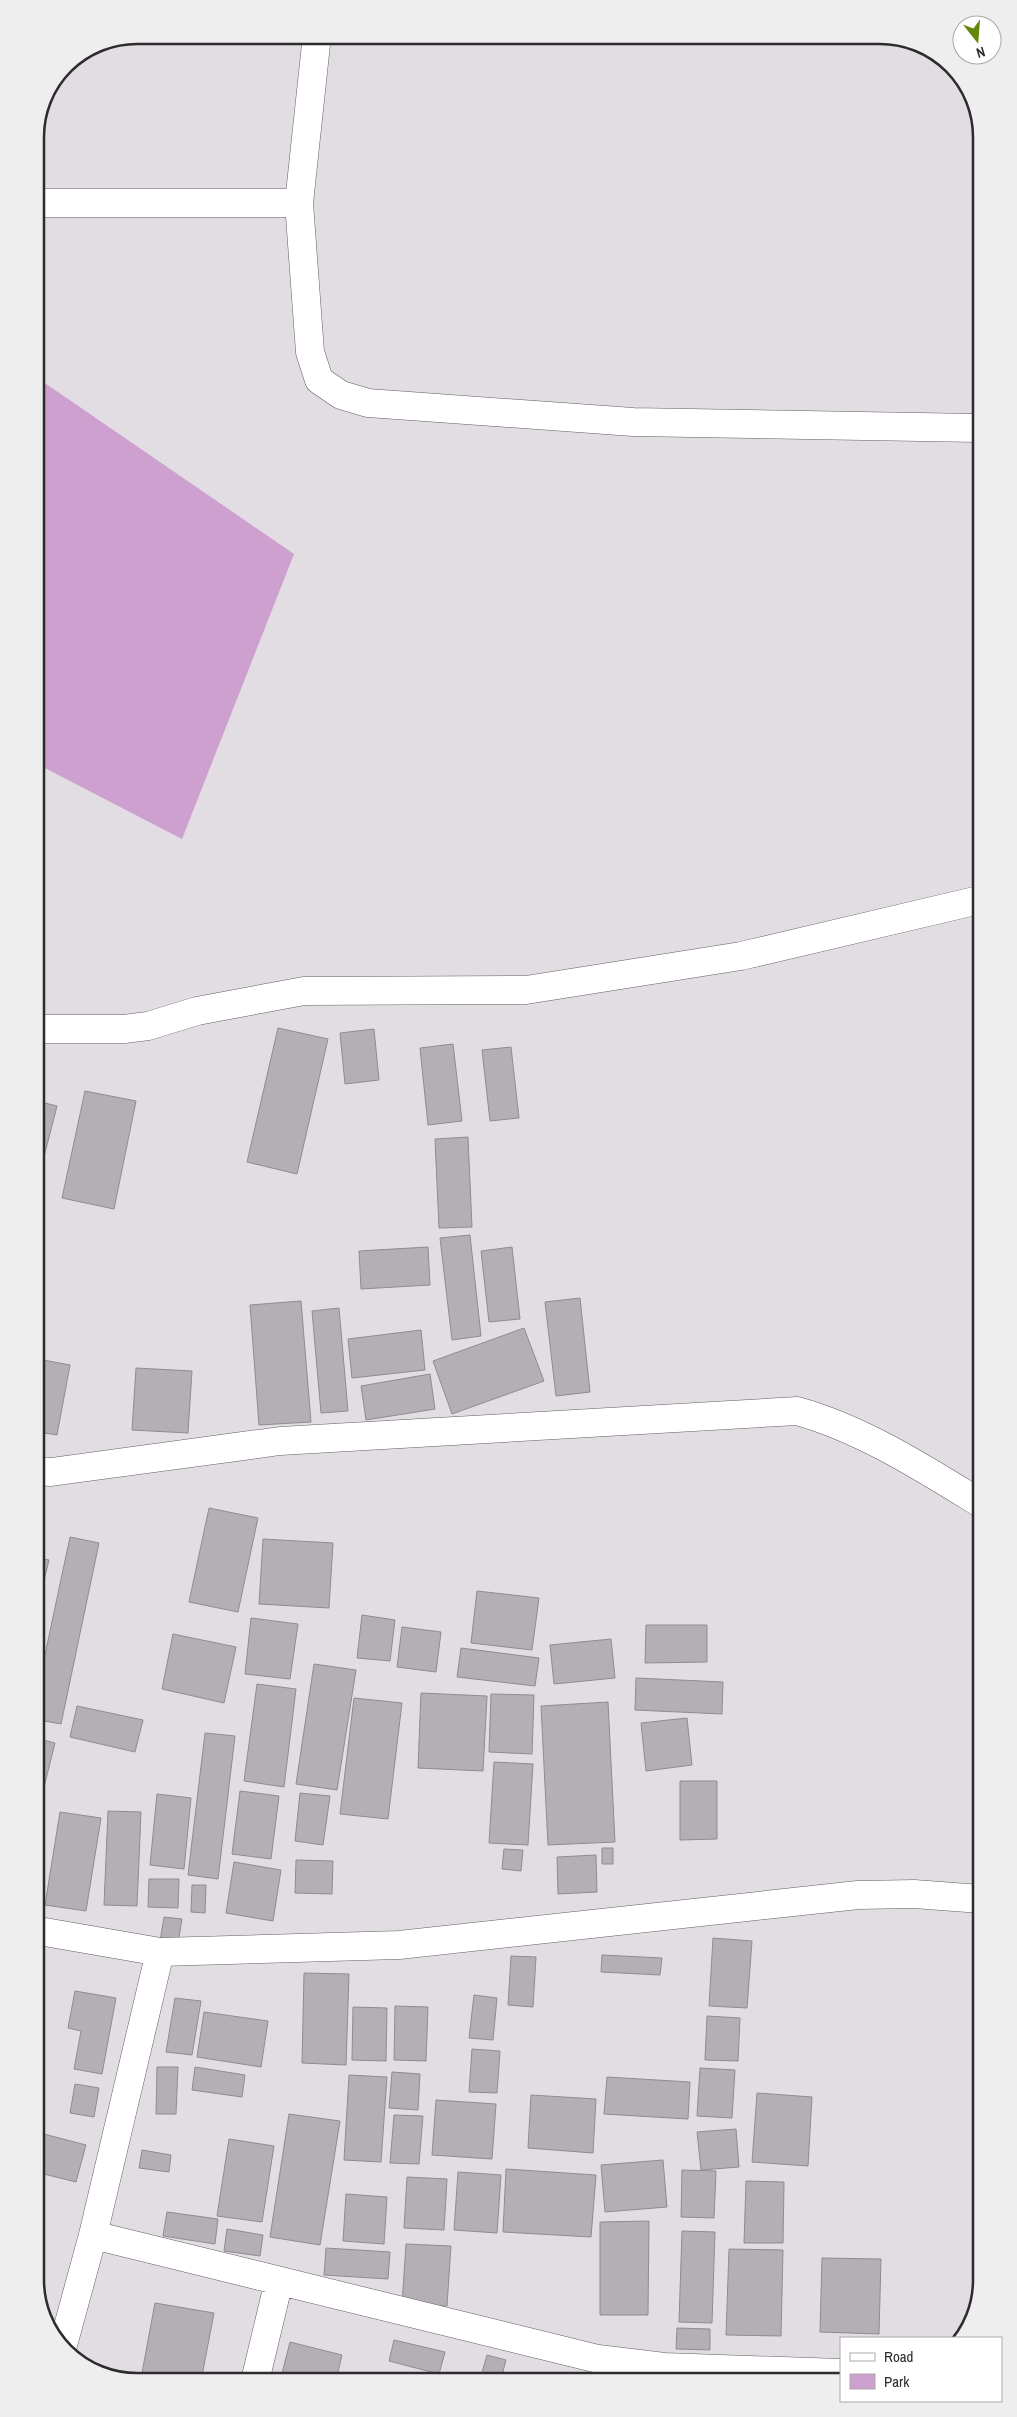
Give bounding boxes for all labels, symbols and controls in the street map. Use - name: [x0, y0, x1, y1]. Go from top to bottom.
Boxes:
- north arrow: [952, 15, 1002, 65]
- text: N: [974, 43, 987, 62]
- legend: [840, 2337, 1002, 2402]
- text: Road: [884, 2346, 913, 2367]
- text: Park: [884, 2371, 910, 2392]

